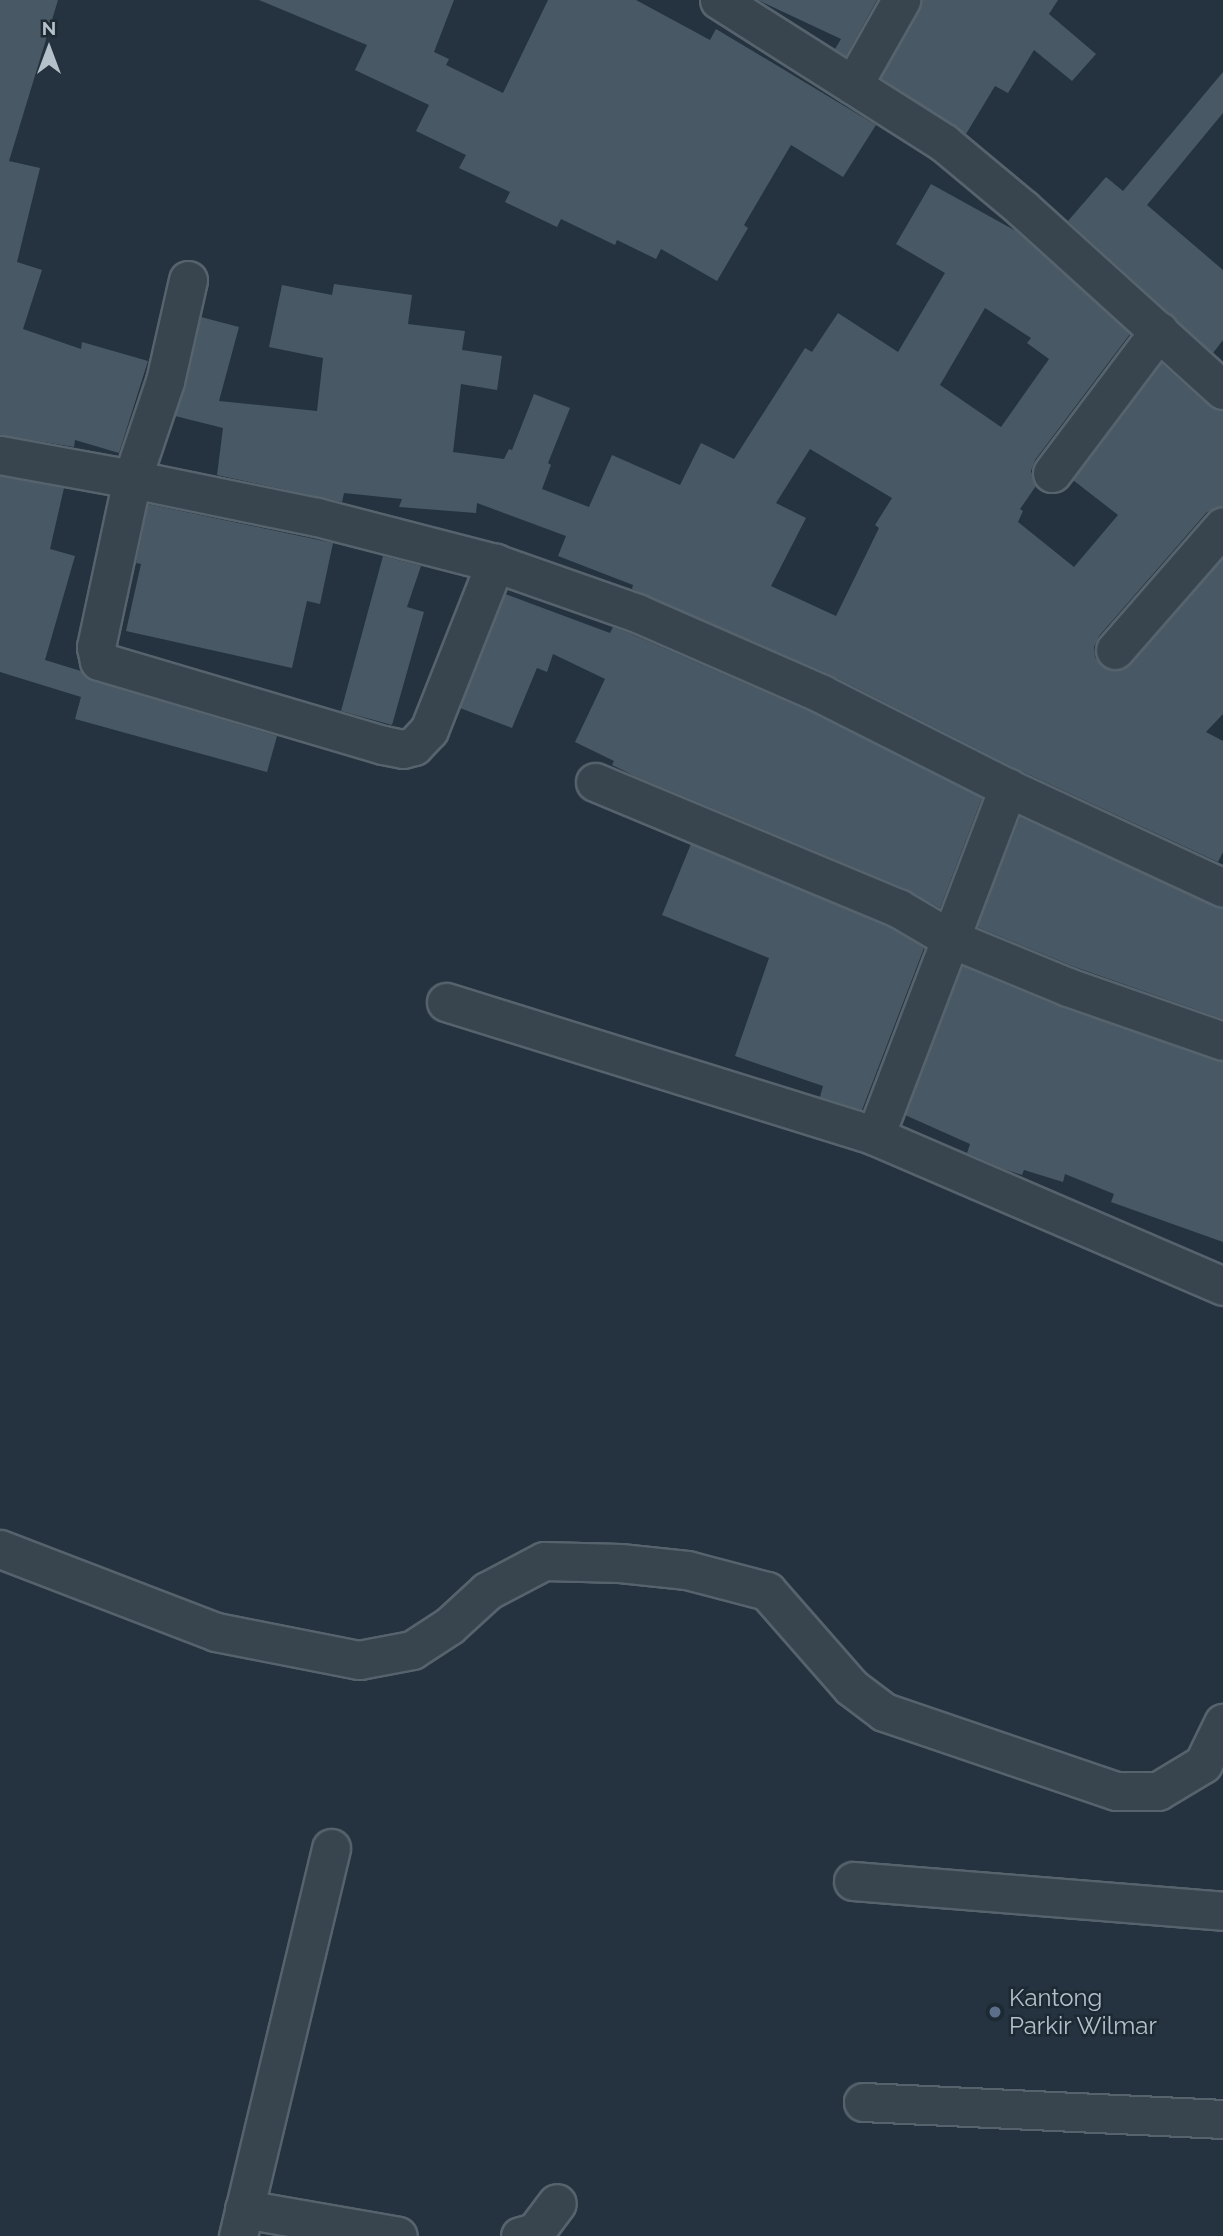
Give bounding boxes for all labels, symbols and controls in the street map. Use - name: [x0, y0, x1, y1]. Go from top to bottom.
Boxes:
- north arrow: [14, 14, 84, 84]
- text: N: [42, 17, 56, 39]
- place label: Kantong Parkir Wilmar: [1009, 1984, 1158, 2040]
- marker: Kantong Parkir Wilmar: [987, 2004, 1003, 2020]

